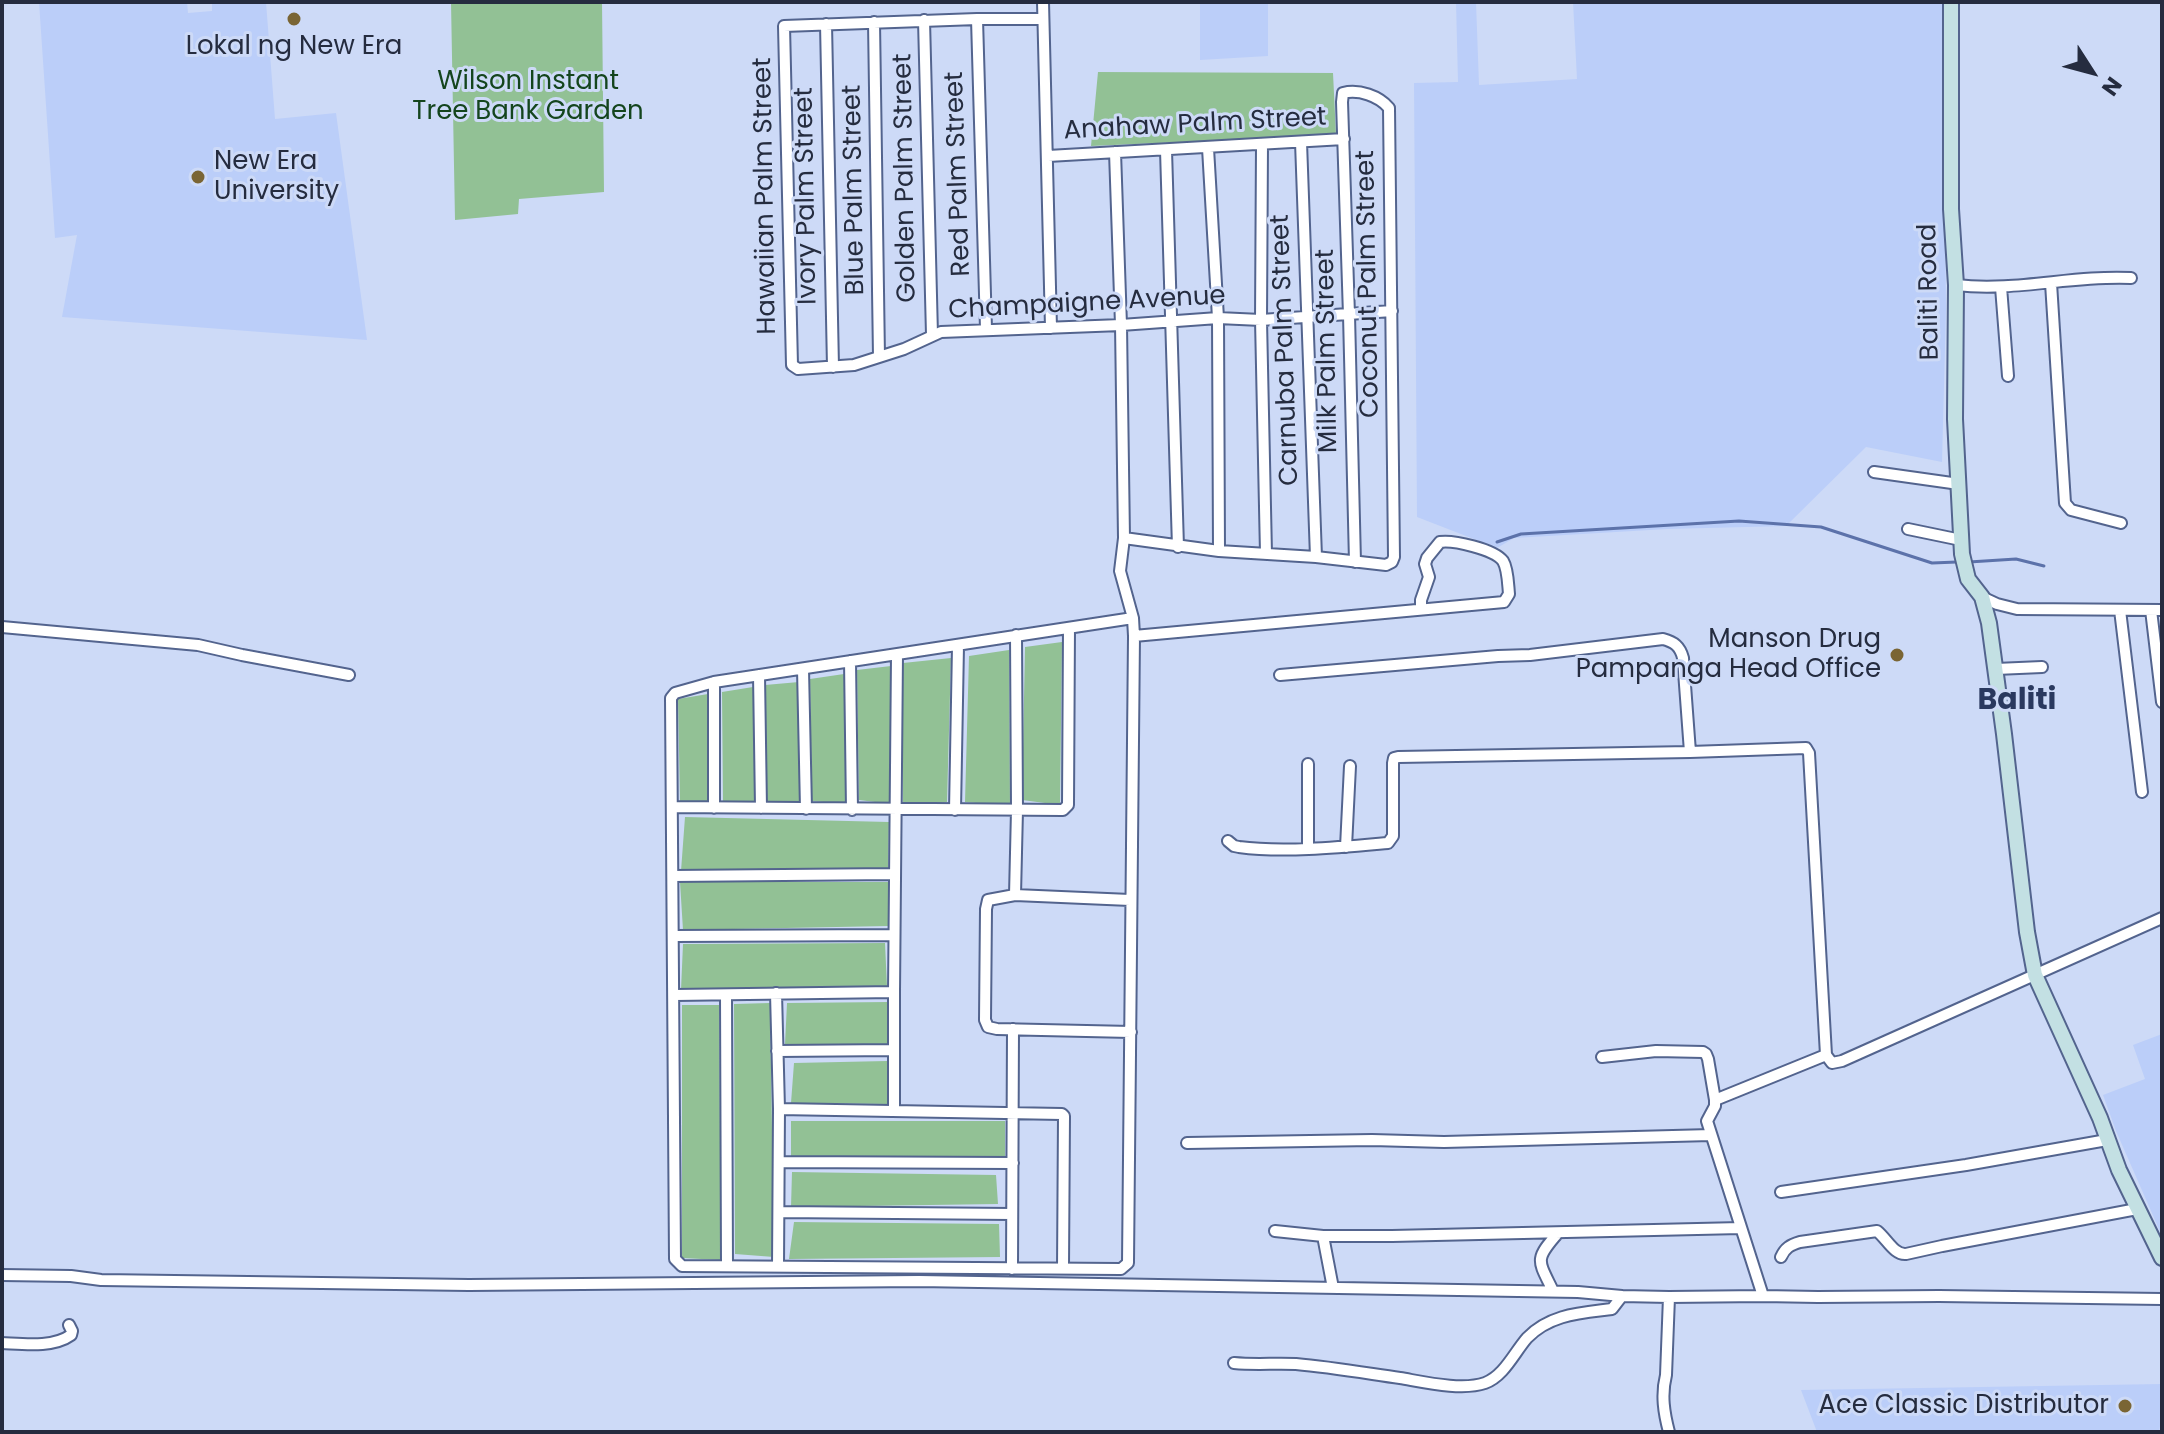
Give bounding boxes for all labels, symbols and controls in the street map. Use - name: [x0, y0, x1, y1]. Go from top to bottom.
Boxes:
- marker: Lokal ng New Era: [285, 10, 303, 28]
- place label: Lokal ng New Era: [186, 31, 402, 63]
- north arrow: [2052, 32, 2132, 112]
- street label: Golden Palm Street: [888, 53, 924, 303]
- street label: Hawaiian Palm Street: [748, 57, 784, 335]
- park label: Wilson Instant Tree Bank Garden: [412, 66, 644, 128]
- street label: Red Palm Street: [940, 71, 978, 277]
- text: N: [2094, 71, 2129, 102]
- street label: Blue Palm Street: [838, 84, 872, 296]
- street label: Ivory Palm Street: [790, 87, 824, 305]
- street label: Anahaw Palm Street: [1063, 103, 1327, 147]
- place label: New Era University: [214, 146, 339, 208]
- street label: Coconut Palm Street: [1351, 150, 1387, 418]
- marker: New Era University: [189, 168, 207, 186]
- street label: Carnuba Palm Street: [1266, 214, 1306, 486]
- street label: Baliti Road: [1913, 223, 1947, 361]
- street label: Milk Palm Street: [1311, 249, 1345, 453]
- street label: Champaigne Avenue: [948, 281, 1226, 327]
- place label: Manson Drug Pampanga Head Office: [1576, 624, 1881, 686]
- marker: Manson Drug Pampanga Head Office: [1888, 646, 1906, 664]
- district label: Baliti: [1978, 683, 2056, 719]
- place label: Ace Classic Distributor: [1818, 1390, 2109, 1422]
- marker: Ace Classic Distributor: [2116, 1397, 2134, 1415]

